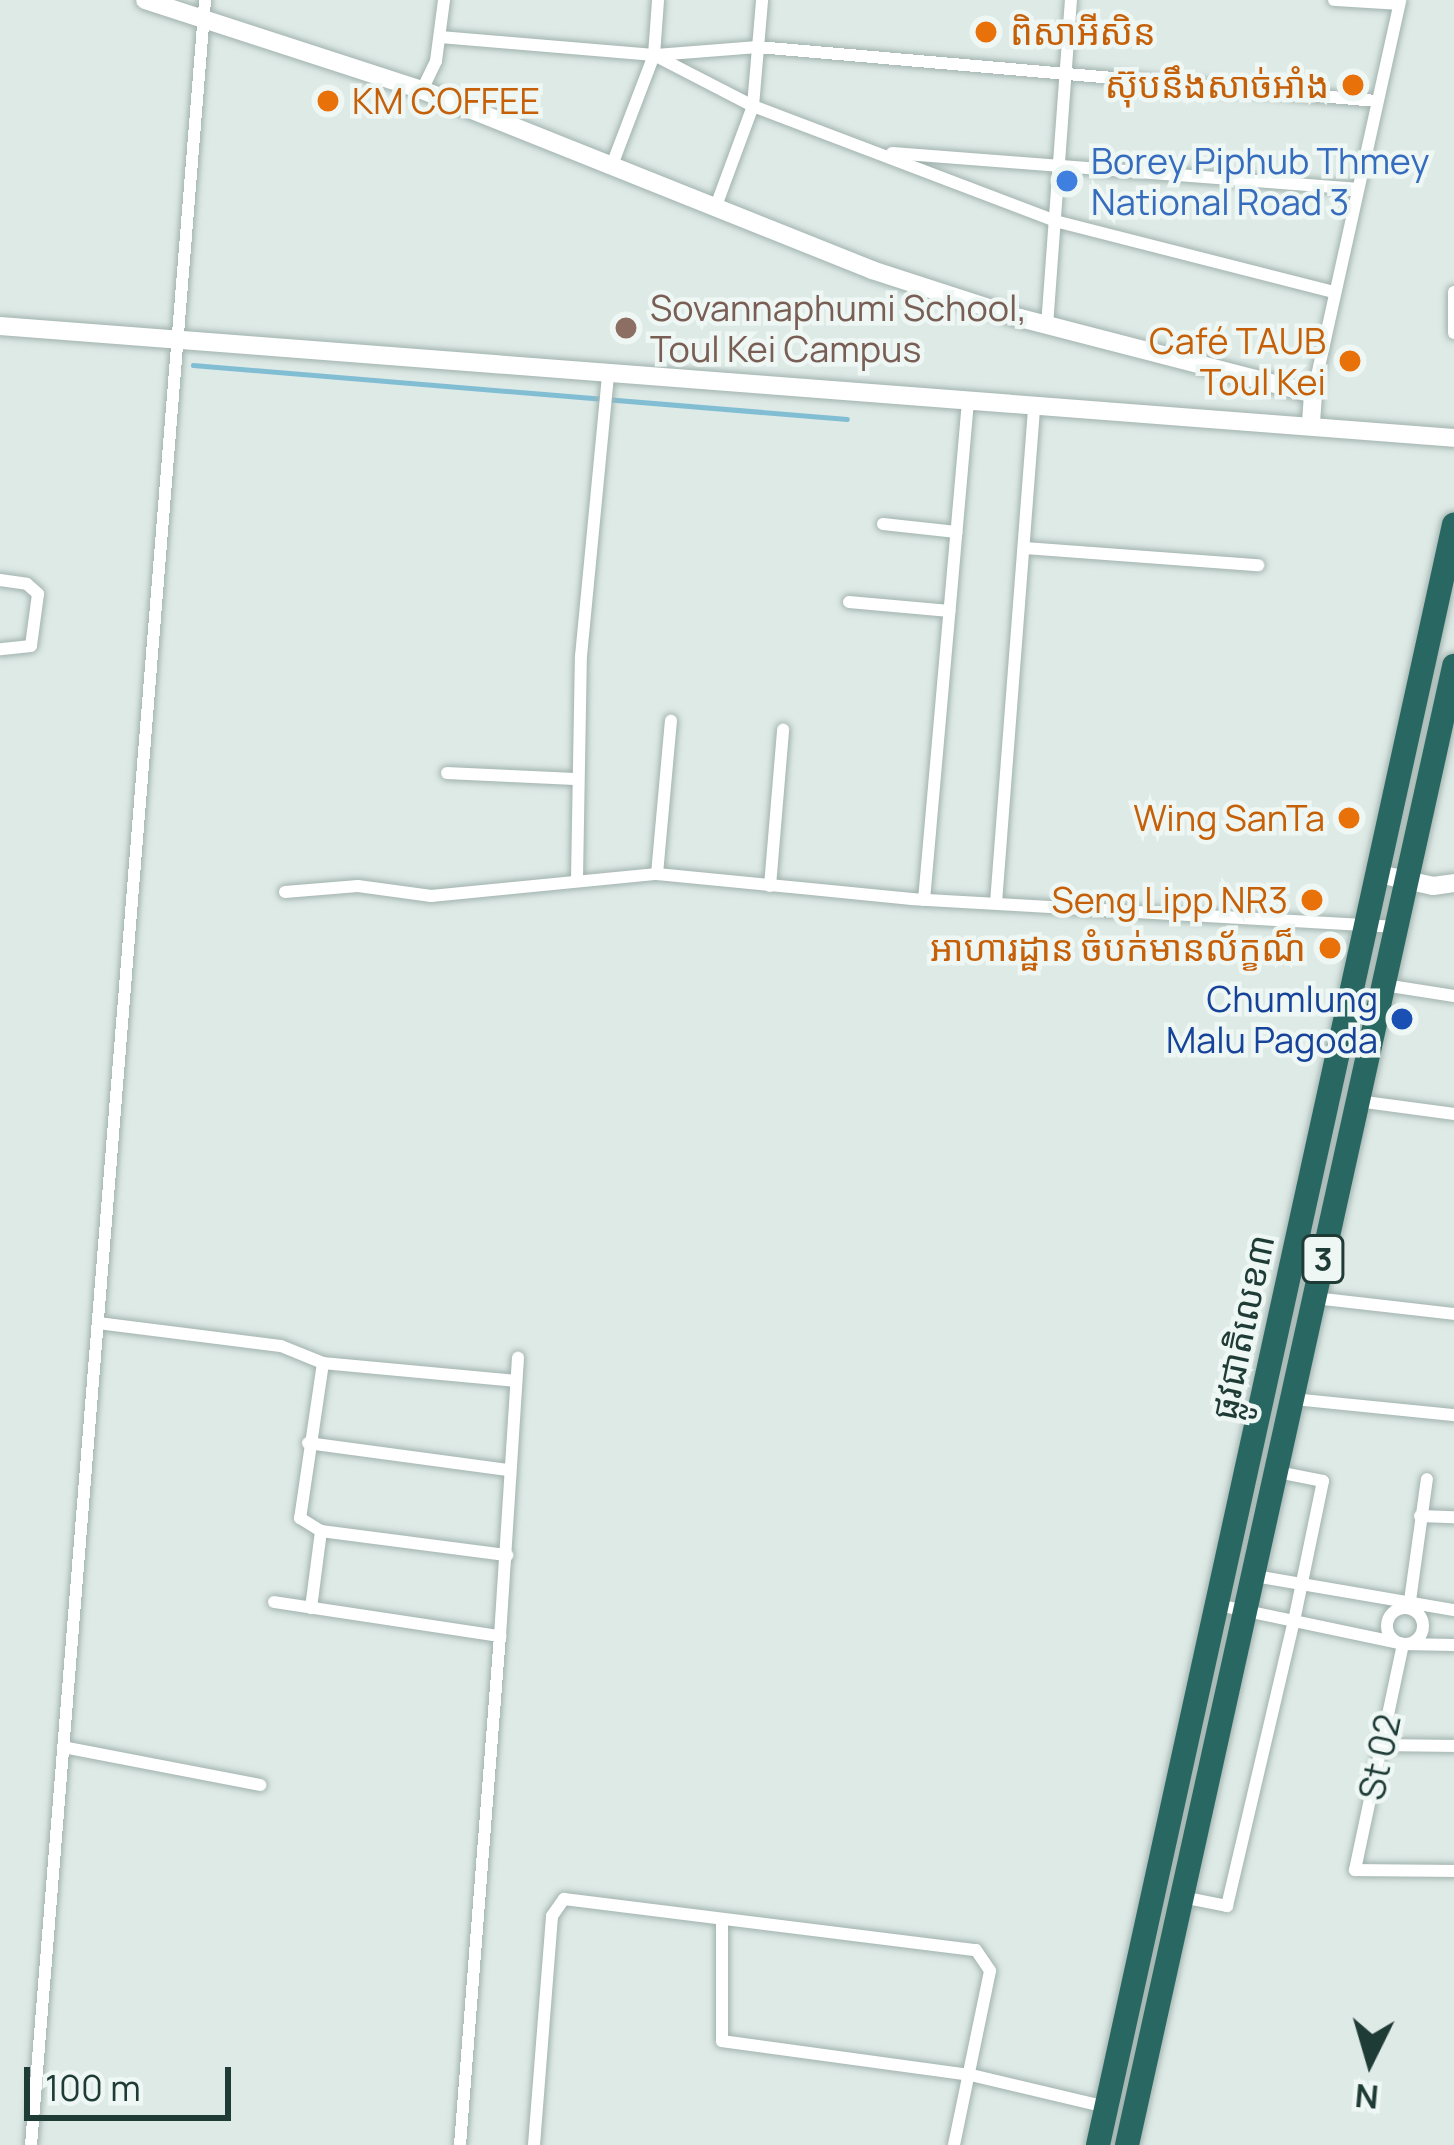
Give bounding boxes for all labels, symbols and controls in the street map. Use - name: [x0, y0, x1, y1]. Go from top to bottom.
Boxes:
- place label: ពិសាអីសិន: [1010, 10, 1156, 54]
- marker: ពិសាអីសិន: [973, 19, 999, 45]
- place label: ស៊ុបនឹងសាច់អាំង: [1105, 63, 1329, 107]
- marker: ស៊ុបនឹងសាច់អាំង: [1340, 72, 1366, 98]
- place label: KM COFFEE: [352, 79, 540, 123]
- marker: KM COFFEE: [315, 88, 341, 114]
- place label: Borey Piphub Thmey National Road 3: [1091, 138, 1430, 223]
- marker: Borey Piphub Thmey National Road 3: [1054, 168, 1080, 194]
- place label: Sovannaphumi School, Toul Kei Campus: [650, 285, 1027, 370]
- marker: Sovannaphumi School, Toul Kei Campus: [613, 315, 639, 341]
- place label: Café TAUB Toul Kei: [1149, 318, 1326, 403]
- marker: Café TAUB Toul Kei: [1337, 348, 1363, 374]
- place label: Wing SanTa: [1133, 796, 1325, 840]
- marker: Wing SanTa: [1336, 805, 1362, 831]
- place label: Seng Lipp NR3: [1052, 878, 1288, 922]
- marker: Seng Lipp NR3: [1299, 887, 1325, 913]
- place label: អាហារដ្ឋាន ចំបក់មានល័ក្ខណ៏: [930, 926, 1306, 970]
- marker: អាហារដ្ឋាន ចំបក់មានល័ក្ខណ៏: [1317, 935, 1343, 961]
- place label: Chumlung Malu Pagoda: [1166, 976, 1378, 1061]
- marker: Chumlung Malu Pagoda: [1389, 1006, 1415, 1032]
- street label: ផ្លូវជាតិលេខ៣: [1201, 1230, 1283, 1424]
- road number: 3: [1299, 1232, 1347, 1286]
- street label: St 02: [1349, 1710, 1409, 1804]
- north arrow: [1310, 2001, 1430, 2121]
- scale bar: [30, 2043, 237, 2117]
- text: 100 m: [45, 2063, 141, 2112]
- text: N: [1353, 2074, 1381, 2121]

